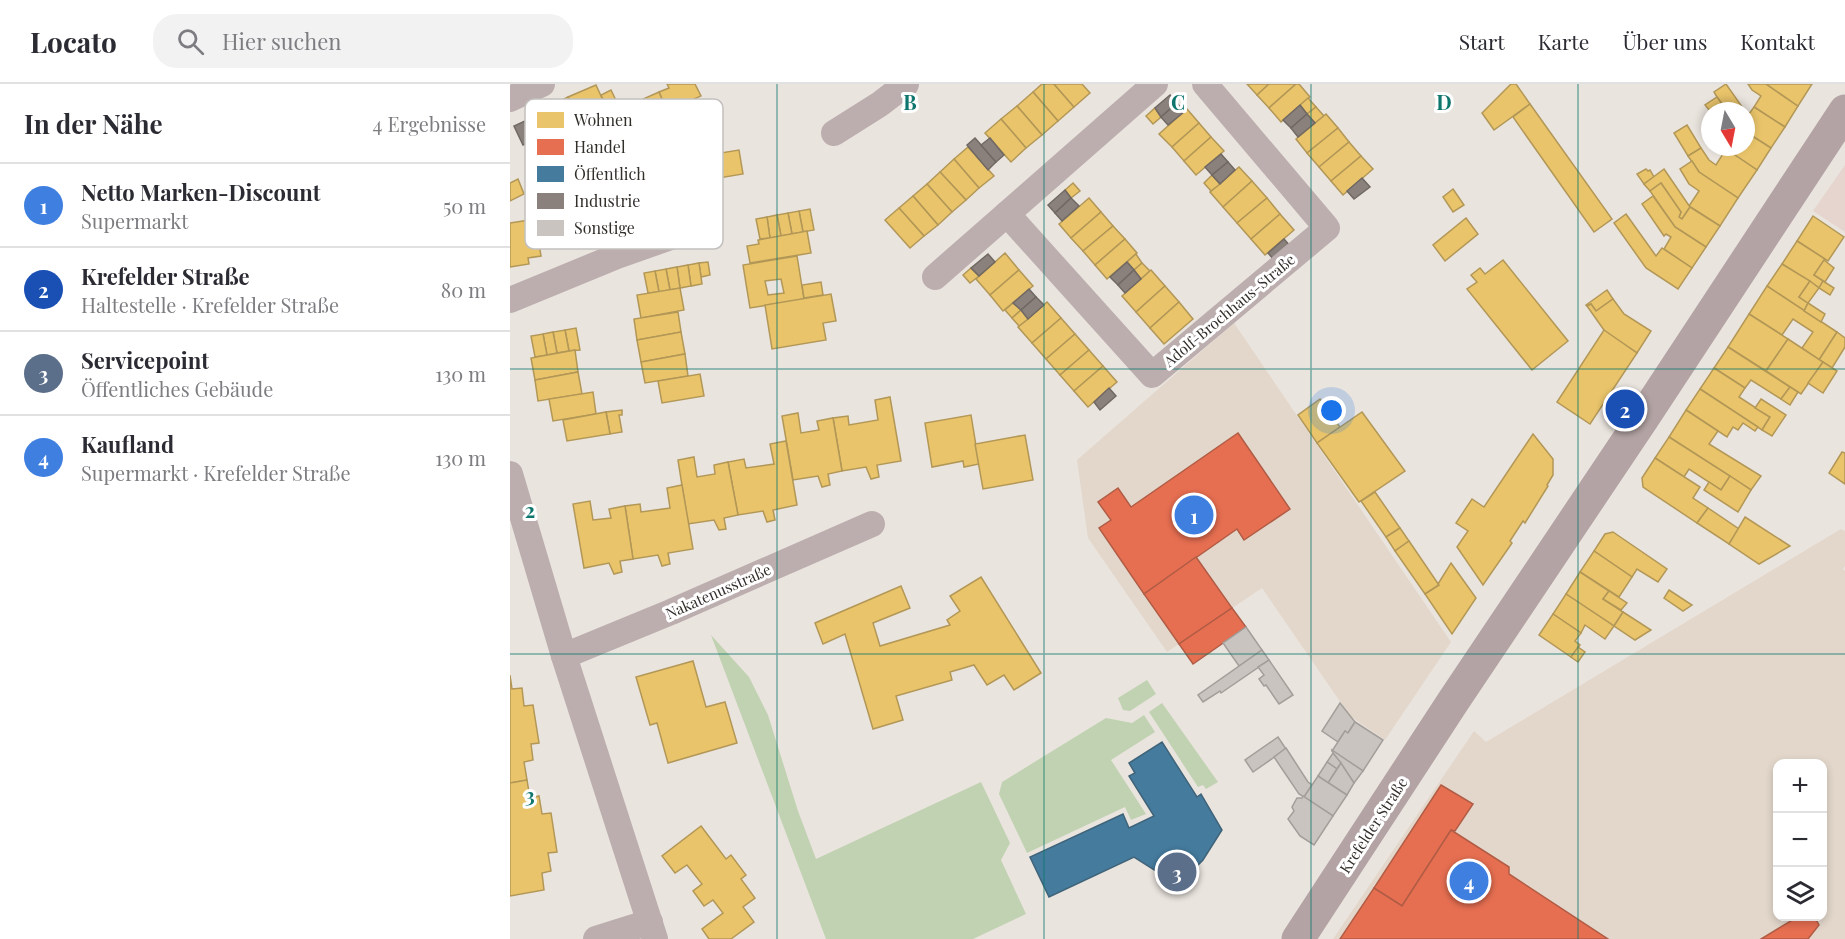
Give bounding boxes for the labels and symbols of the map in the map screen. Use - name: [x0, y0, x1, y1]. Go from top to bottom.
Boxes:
- text: B: [903, 88, 917, 115]
- text: C: [1171, 88, 1185, 115]
- text: D: [1436, 88, 1452, 115]
- legend: [525, 99, 723, 249]
- north arrow: [1701, 102, 1755, 156]
- text: Wohnen: [573, 109, 633, 130]
- text: Handel: [574, 136, 626, 157]
- text: Öffentlich: [574, 163, 646, 184]
- text: Industrie: [574, 190, 640, 211]
- text: Sonstige: [574, 217, 635, 238]
- street label: Adolf-Brochhaus-Straße: [1158, 249, 1299, 372]
- pin: 2: [1606, 386, 1644, 432]
- your location: [1317, 396, 1346, 425]
- pin: 1: [1174, 492, 1214, 538]
- text: 2: [525, 496, 535, 523]
- street label: Nakatenusstraße: [662, 559, 774, 623]
- street label: Krefelder Straße: [1335, 773, 1411, 877]
- text: 3: [525, 781, 535, 808]
- pin: 3: [1158, 850, 1196, 894]
- pin: 4: [1450, 858, 1488, 904]

